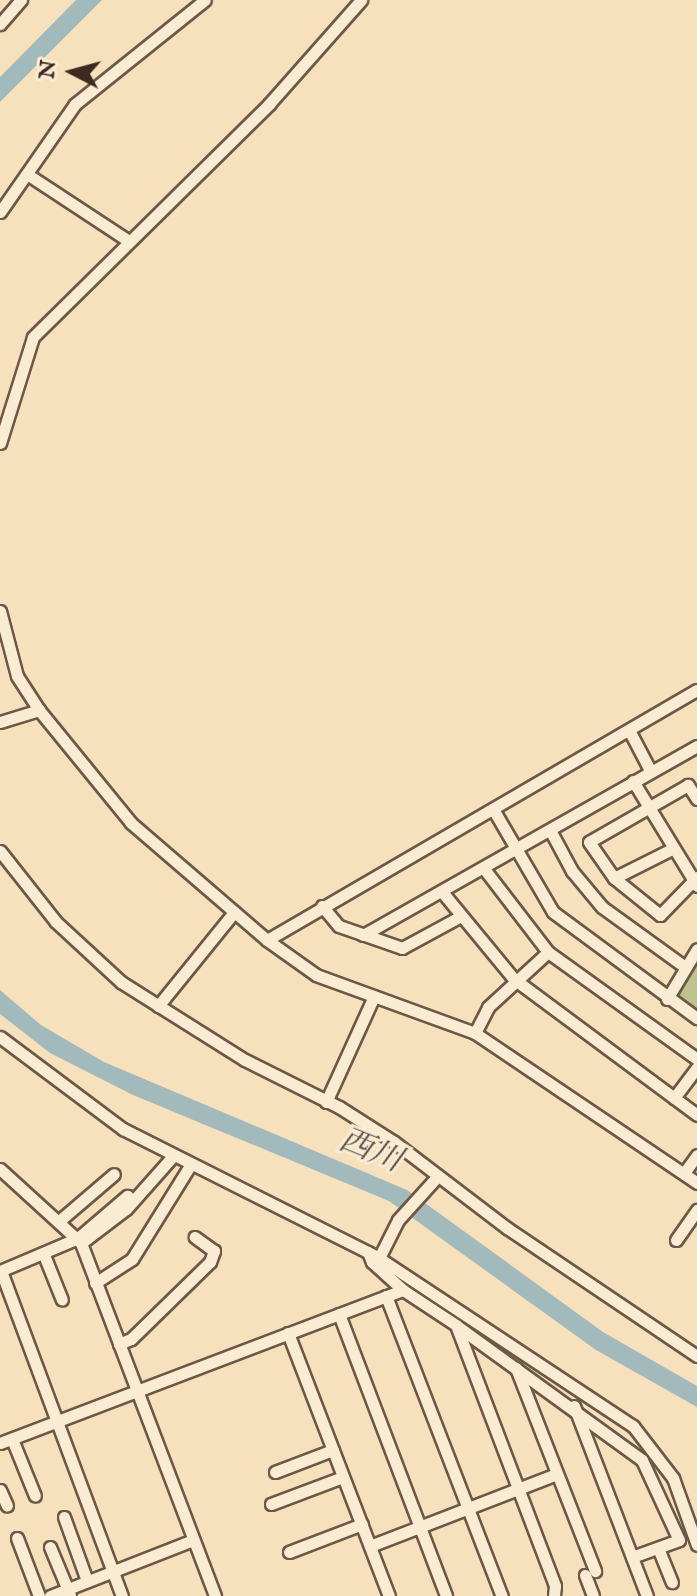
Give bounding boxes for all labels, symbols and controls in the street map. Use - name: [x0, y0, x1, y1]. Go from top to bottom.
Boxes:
- north arrow: [32, 32, 112, 112]
- text: N: [33, 59, 63, 80]
- water label: 西川: [333, 1122, 407, 1182]

